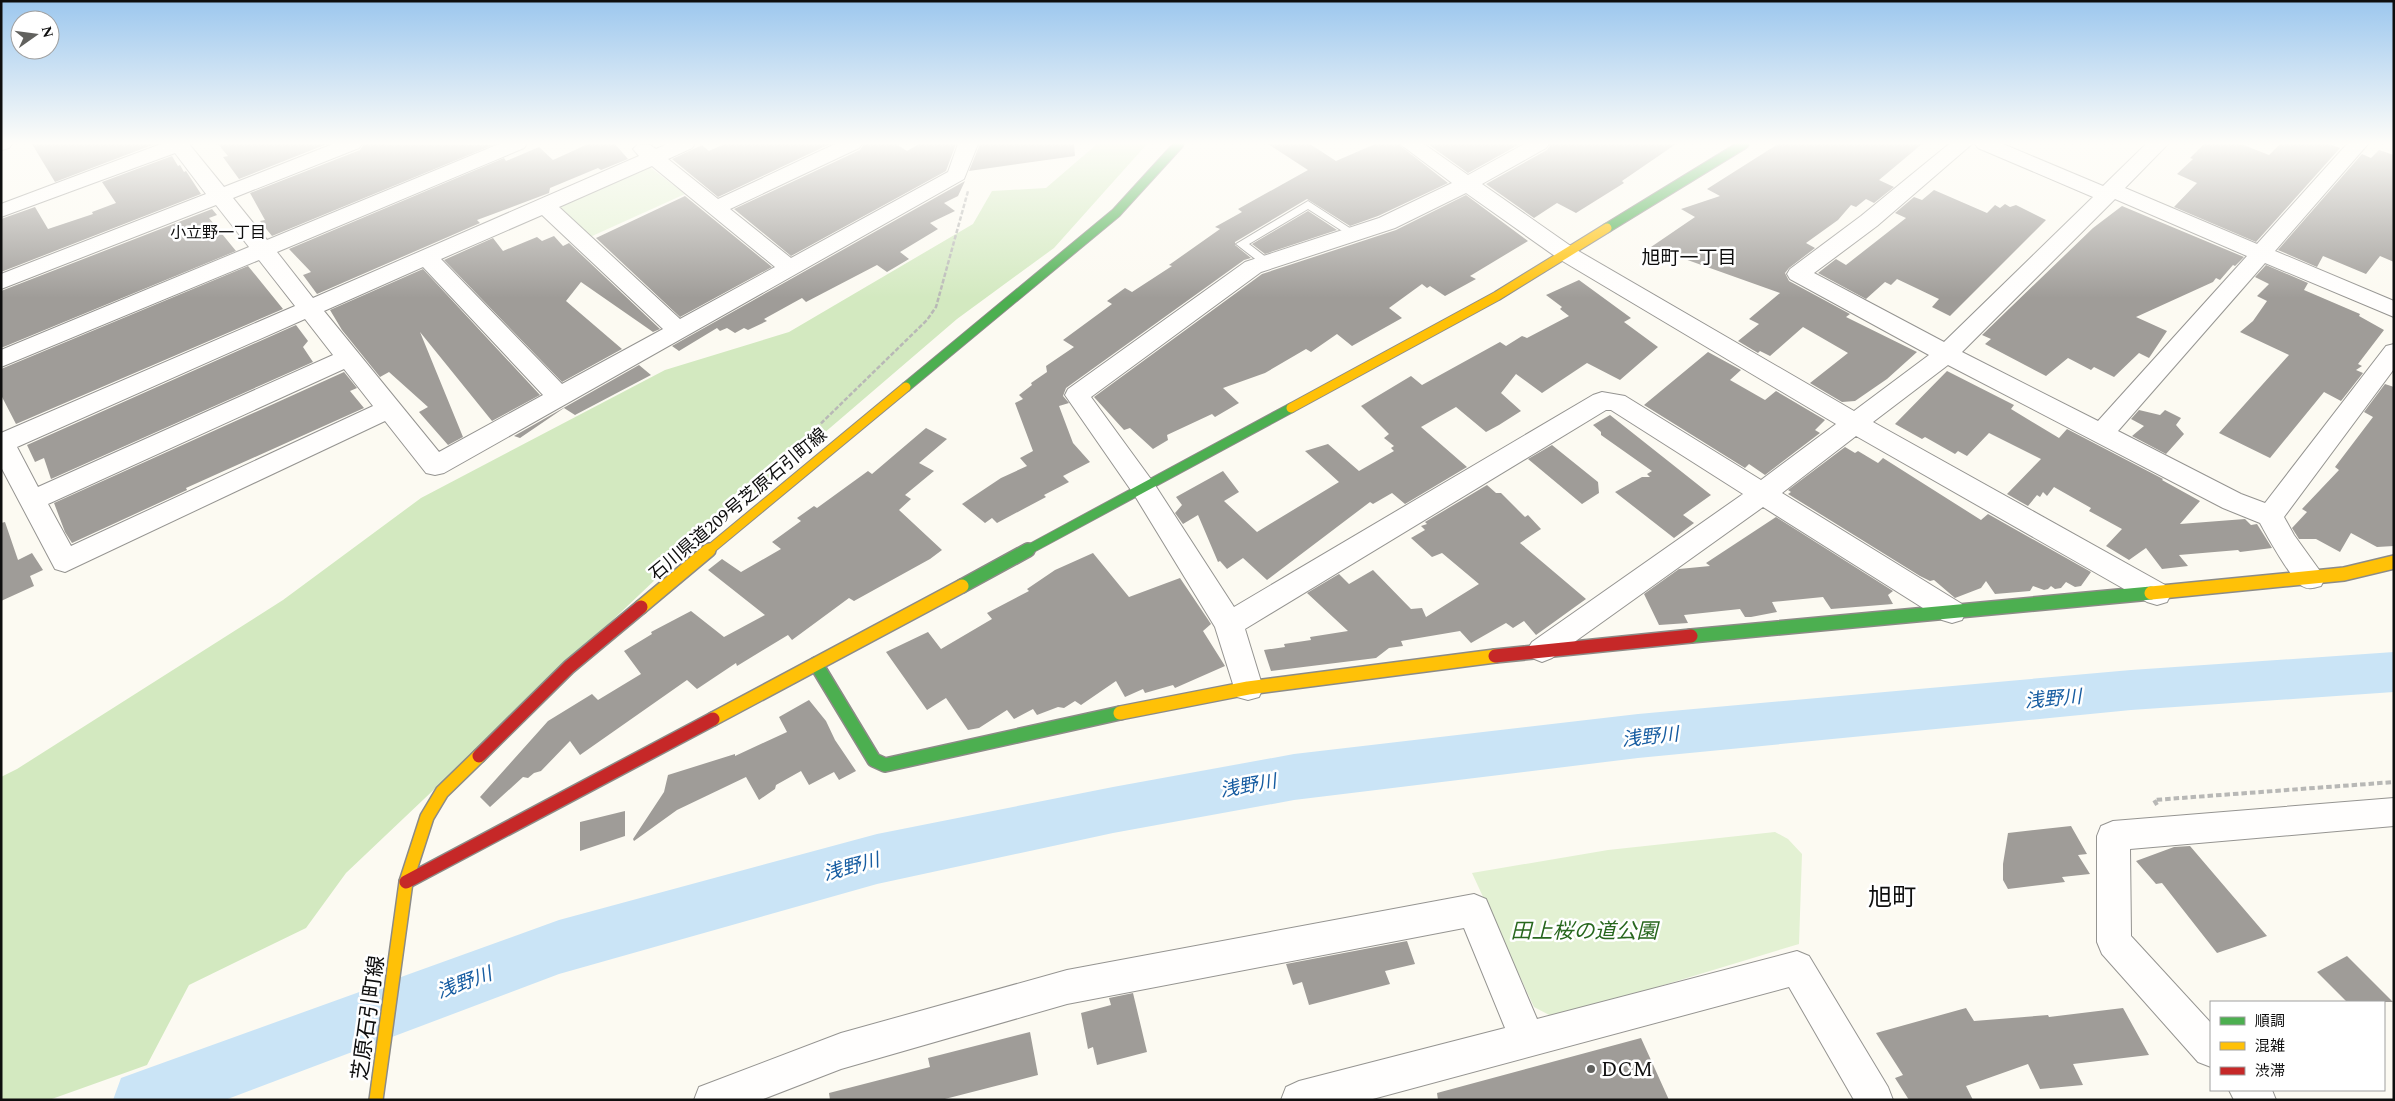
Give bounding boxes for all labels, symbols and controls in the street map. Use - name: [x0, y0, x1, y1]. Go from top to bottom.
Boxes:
- north arrow: [10, 10, 60, 60]
- text: N: [36, 24, 59, 40]
- district label: 小立野一丁目: [170, 221, 266, 245]
- district label: 旭町一丁目: [1641, 244, 1737, 273]
- street label: 石川県道209号芝原石引町線: [643, 422, 833, 587]
- water label: 浅野川: [2023, 682, 2085, 716]
- water label: 浅野川: [1620, 720, 1682, 755]
- water label: 浅野川: [1218, 767, 1281, 806]
- water label: 浅野川: [820, 846, 885, 889]
- district label: 旭町: [1868, 880, 1916, 916]
- park label: 田上桜の道公園: [1511, 916, 1660, 948]
- street label: 芝原石引町線: [344, 954, 394, 1083]
- water label: 浅野川: [433, 959, 498, 1007]
- legend: [2210, 1001, 2385, 1091]
- text: 順調: [2255, 1010, 2285, 1033]
- text: 混雑: [2255, 1035, 2285, 1058]
- place label: DCM: [1601, 1054, 1653, 1086]
- text: 渋滞: [2255, 1060, 2285, 1083]
- marker: DCM: [1585, 1063, 1597, 1075]

